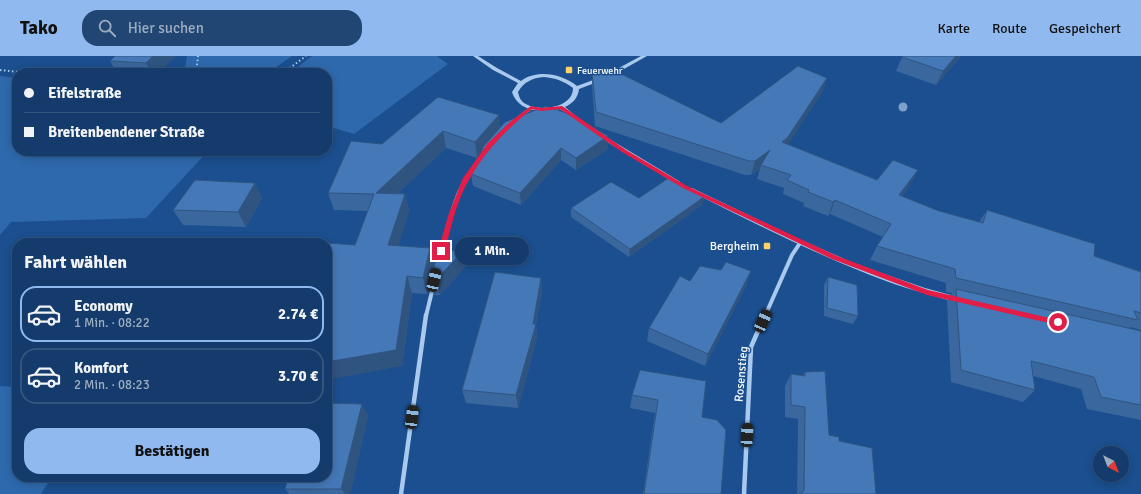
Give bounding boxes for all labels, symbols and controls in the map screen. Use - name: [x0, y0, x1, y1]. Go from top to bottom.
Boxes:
- search box: [82, 10, 362, 46]
- text: Tako: [20, 16, 58, 40]
- icon: search: [96, 17, 118, 39]
- text: Hier suchen: [128, 19, 204, 37]
- text: Karte: [937, 20, 970, 37]
- text: Route: [992, 20, 1027, 37]
- text: Gespeichert: [1049, 20, 1121, 37]
- marker: Feuerwehr: [564, 65, 574, 75]
- place label: Feuerwehr: [577, 65, 623, 77]
- text: Eifelstraße: [48, 84, 122, 102]
- text: Breitenbendener Straße: [48, 123, 205, 141]
- callout: 1 Min.: [455, 237, 529, 265]
- place label: Bergheim: [710, 239, 759, 254]
- marker: Bergheim: [762, 241, 772, 251]
- route end: [432, 242, 450, 260]
- text: 1 Min.: [474, 243, 510, 259]
- text: Fahrt wählen: [24, 251, 127, 273]
- car: [425, 267, 443, 293]
- icon: car: [26, 296, 62, 332]
- text: Economy: [74, 297, 133, 315]
- text: 2.74 €: [278, 305, 318, 323]
- car: [753, 308, 773, 334]
- route start: [1049, 313, 1067, 331]
- text: 1 Min. · 08:22: [74, 315, 150, 331]
- street label: Rosenstieg: [732, 345, 751, 403]
- icon: car: [26, 358, 62, 394]
- text: Komfort: [74, 359, 128, 377]
- text: 3.70 €: [278, 367, 318, 385]
- text: 2 Min. · 08:23: [74, 377, 150, 393]
- car: [405, 404, 419, 430]
- car: [740, 423, 754, 447]
- button: Bestätigen: [24, 428, 320, 474]
- north arrow: [1093, 446, 1129, 482]
- map controls: [1093, 446, 1129, 482]

